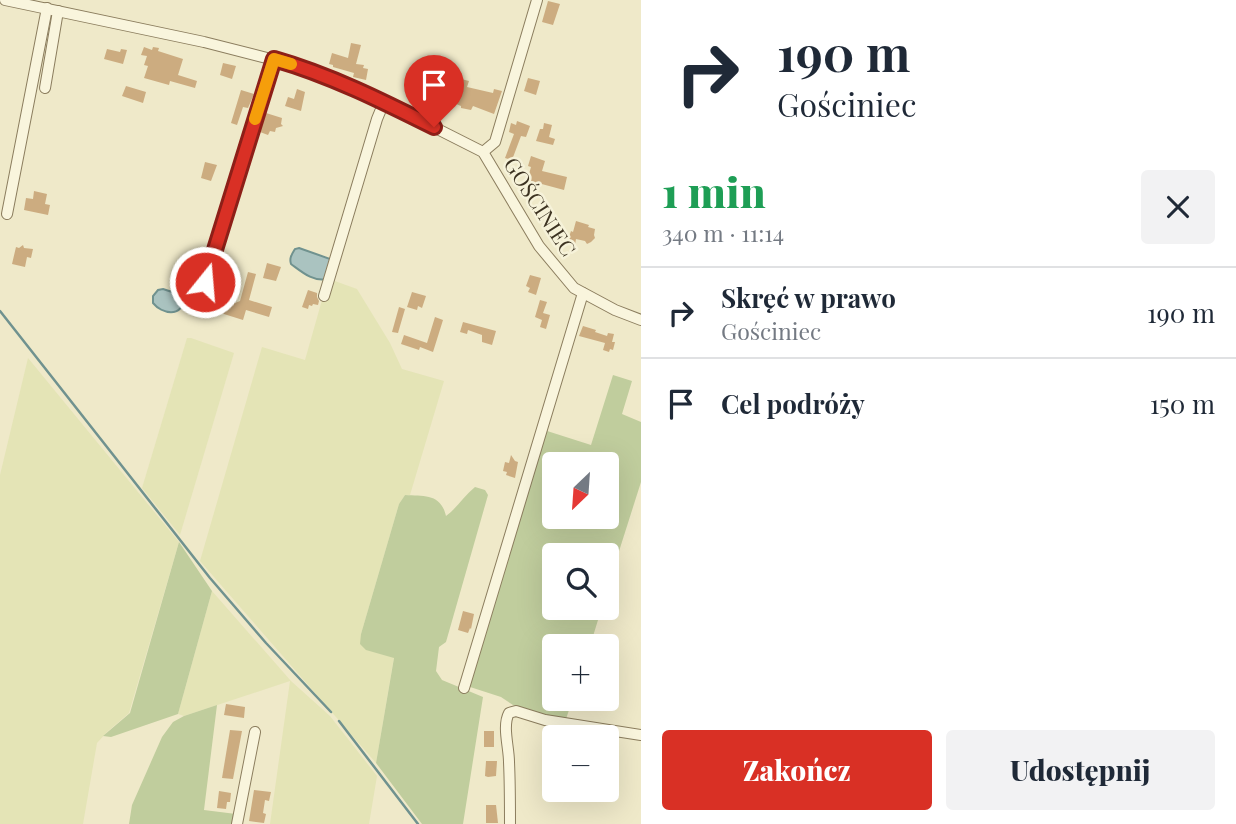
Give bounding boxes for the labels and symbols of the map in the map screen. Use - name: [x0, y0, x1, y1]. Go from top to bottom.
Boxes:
- pin: [404, 55, 464, 127]
- street label: GOŚCINIEC: [499, 151, 583, 261]
- position arrow: [168, 245, 242, 319]
- north arrow: [542, 452, 620, 528]

